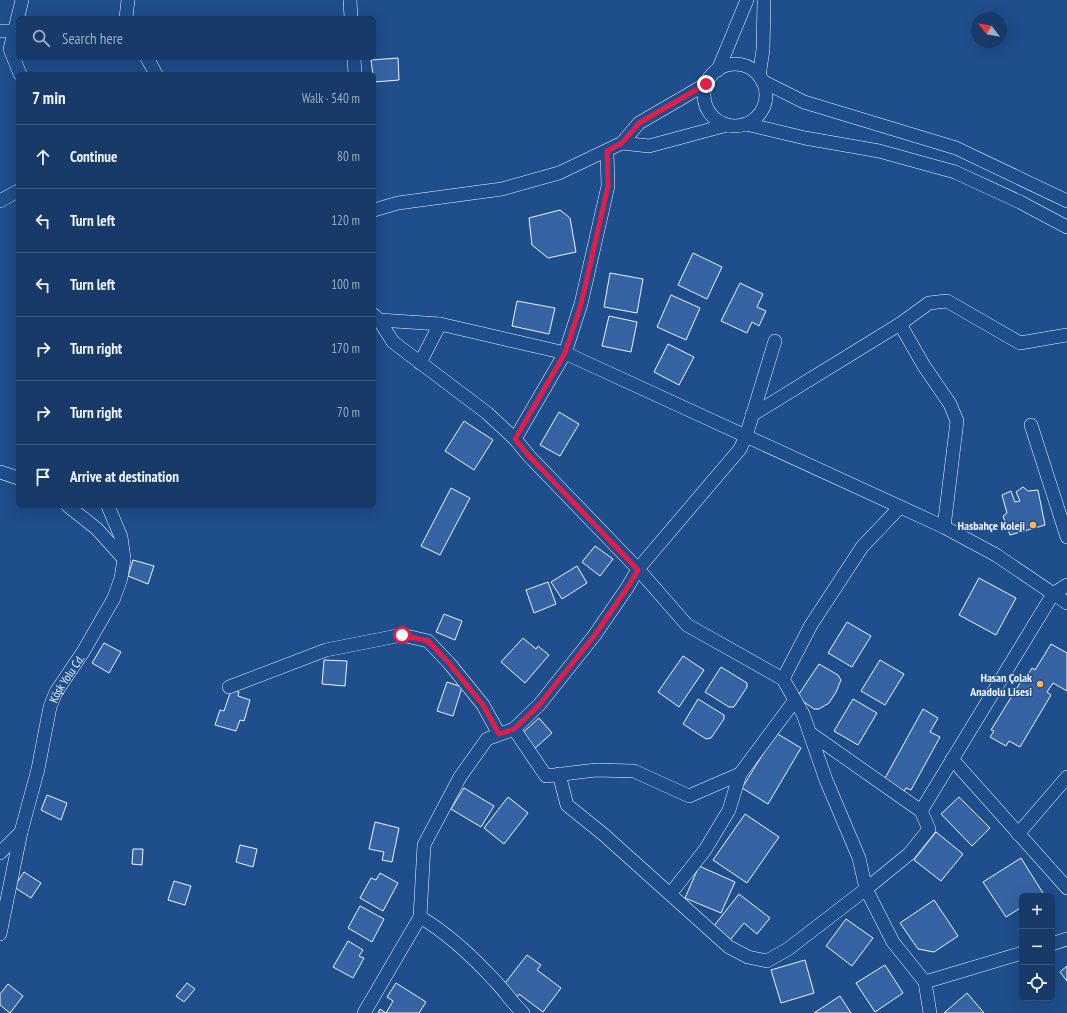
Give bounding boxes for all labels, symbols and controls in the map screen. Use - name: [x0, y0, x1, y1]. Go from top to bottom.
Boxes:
- north arrow: [971, 12, 1007, 48]
- search box: [16, 16, 376, 60]
- icon: search: [30, 27, 52, 49]
- text: Search here: [62, 29, 123, 48]
- route end: [697, 75, 715, 93]
- text: 7 min: [32, 87, 66, 109]
- text: Walk · 540 m: [302, 90, 360, 107]
- icon: ahead: [32, 146, 54, 168]
- text: Continue: [70, 147, 117, 166]
- text: 80 m: [337, 148, 360, 165]
- icon: left: [32, 210, 54, 232]
- text: Turn left: [70, 211, 115, 230]
- text: 120 m: [331, 212, 360, 229]
- icon: left: [32, 274, 54, 296]
- text: Turn left: [70, 275, 115, 294]
- text: 100 m: [331, 276, 360, 293]
- icon: right: [32, 338, 54, 360]
- text: Turn right: [70, 339, 122, 358]
- text: 170 m: [331, 340, 360, 357]
- icon: right: [32, 402, 54, 424]
- text: Turn right: [70, 403, 122, 422]
- text: 70 m: [337, 404, 360, 421]
- icon: arrive: [32, 466, 54, 488]
- text: Arrive at destination: [70, 467, 179, 486]
- place label: Hasbahçe Koleji: [958, 518, 1025, 533]
- marker: Hasbahçe Koleji: [1028, 520, 1038, 530]
- route start: [393, 626, 411, 644]
- street label: Köşk Yolu Cd.: [45, 651, 87, 705]
- place label: Hasan Çolak Anadolu Lisesi: [969, 670, 1032, 699]
- marker: Hasan Çolak Anadolu Lisesi: [1035, 679, 1045, 689]
- map controls: [1019, 893, 1055, 1001]
- button: +: [1019, 893, 1055, 929]
- button: −: [1019, 929, 1055, 965]
- button: locate: [1019, 965, 1055, 1001]

